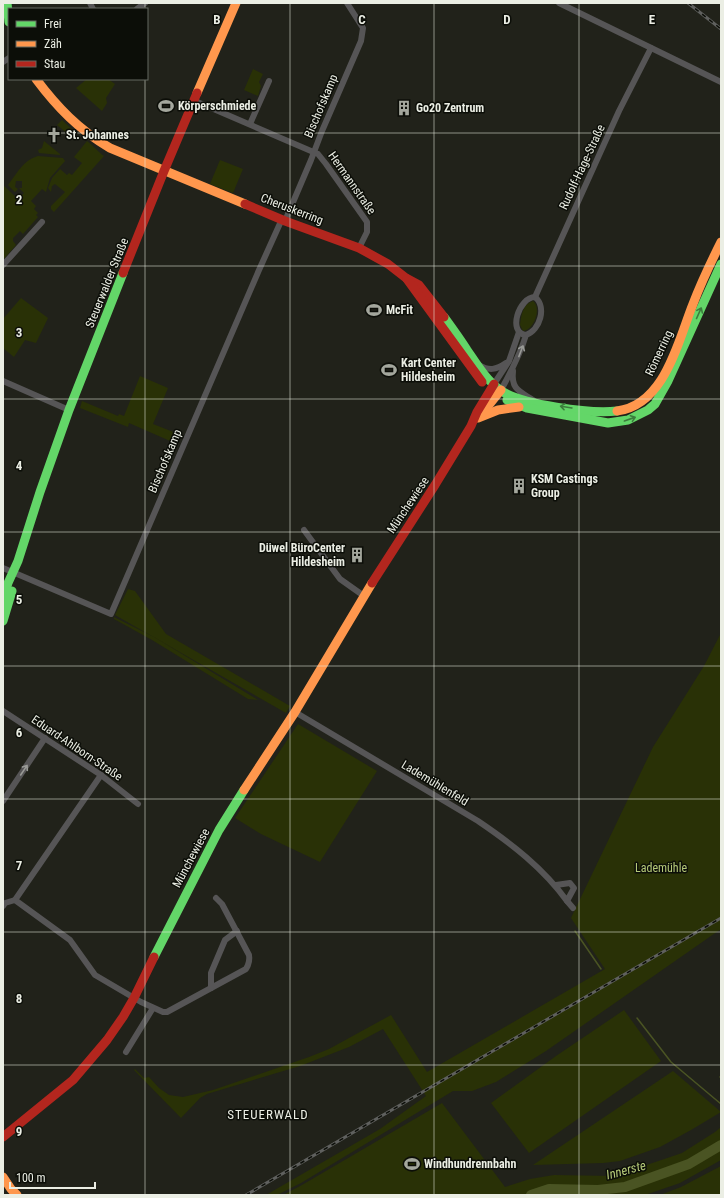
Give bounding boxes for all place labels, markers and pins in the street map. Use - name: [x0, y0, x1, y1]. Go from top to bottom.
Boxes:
- sports icon: Körperschmiede: [157, 97, 175, 115]
- place label: Körperschmiede: [178, 99, 257, 113]
- building icon: Go20 Zentrum: [395, 99, 413, 117]
- place label: Go20 Zentrum: [416, 101, 484, 115]
- church icon: St. Johannes: [45, 126, 63, 144]
- place label: St. Johannes: [66, 128, 129, 142]
- sports icon: McFit: [365, 301, 383, 319]
- place label: McFit: [386, 303, 413, 317]
- place label: Kart Center Hildesheim: [401, 356, 456, 384]
- sports icon: Kart Center Hildesheim: [380, 361, 398, 379]
- place label: KSM Castings Group: [531, 472, 599, 500]
- building icon: KSM Castings Group: [510, 477, 528, 495]
- place label: Düwel BüroCenter Hildesheim: [259, 541, 345, 569]
- building icon: Düwel BüroCenter Hildesheim: [348, 546, 366, 564]
- sports icon: Windhundrennbahn: [403, 1155, 421, 1173]
- place label: Windhundrennbahn: [424, 1157, 516, 1171]

